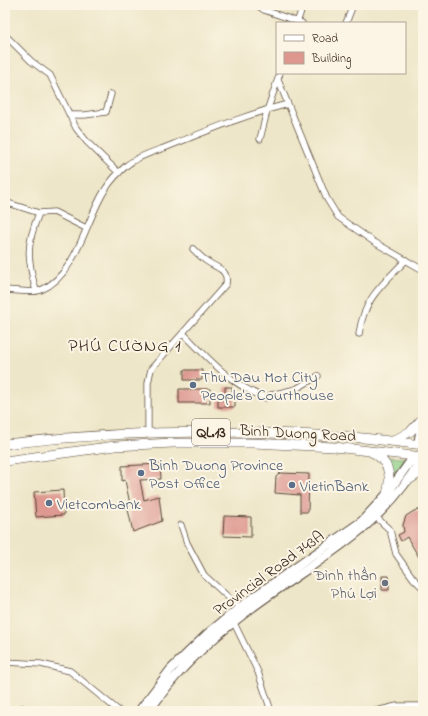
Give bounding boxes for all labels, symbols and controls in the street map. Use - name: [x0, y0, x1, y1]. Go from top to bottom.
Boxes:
- legend: [276, 22, 406, 74]
- text: Road: [312, 30, 338, 48]
- text: Building: [311, 50, 351, 69]
- district label: PHÚ CƯỜNG 1: [68, 334, 182, 360]
- place label: Thu Dau Mot City People's Courthouse: [201, 366, 334, 408]
- marker: Thu Dau Mot City People's Courthouse: [188, 380, 198, 390]
- road number: QL.13: [192, 419, 230, 445]
- street label: Binh Duong Road: [238, 419, 357, 449]
- place label: Binh Duong Province Post Office: [148, 454, 284, 496]
- marker: Binh Duong Province Post Office: [136, 468, 146, 478]
- place label: VietinBank: [299, 475, 370, 499]
- marker: VietinBank: [287, 480, 297, 490]
- place label: Vietcombank: [56, 493, 142, 517]
- marker: Vietcombank: [44, 498, 54, 508]
- street label: Provincial Road 743A: [209, 525, 330, 622]
- place label: Đình thần Phú Lợi: [312, 564, 377, 606]
- marker: Đình thần Phú Lợi: [380, 578, 390, 588]

